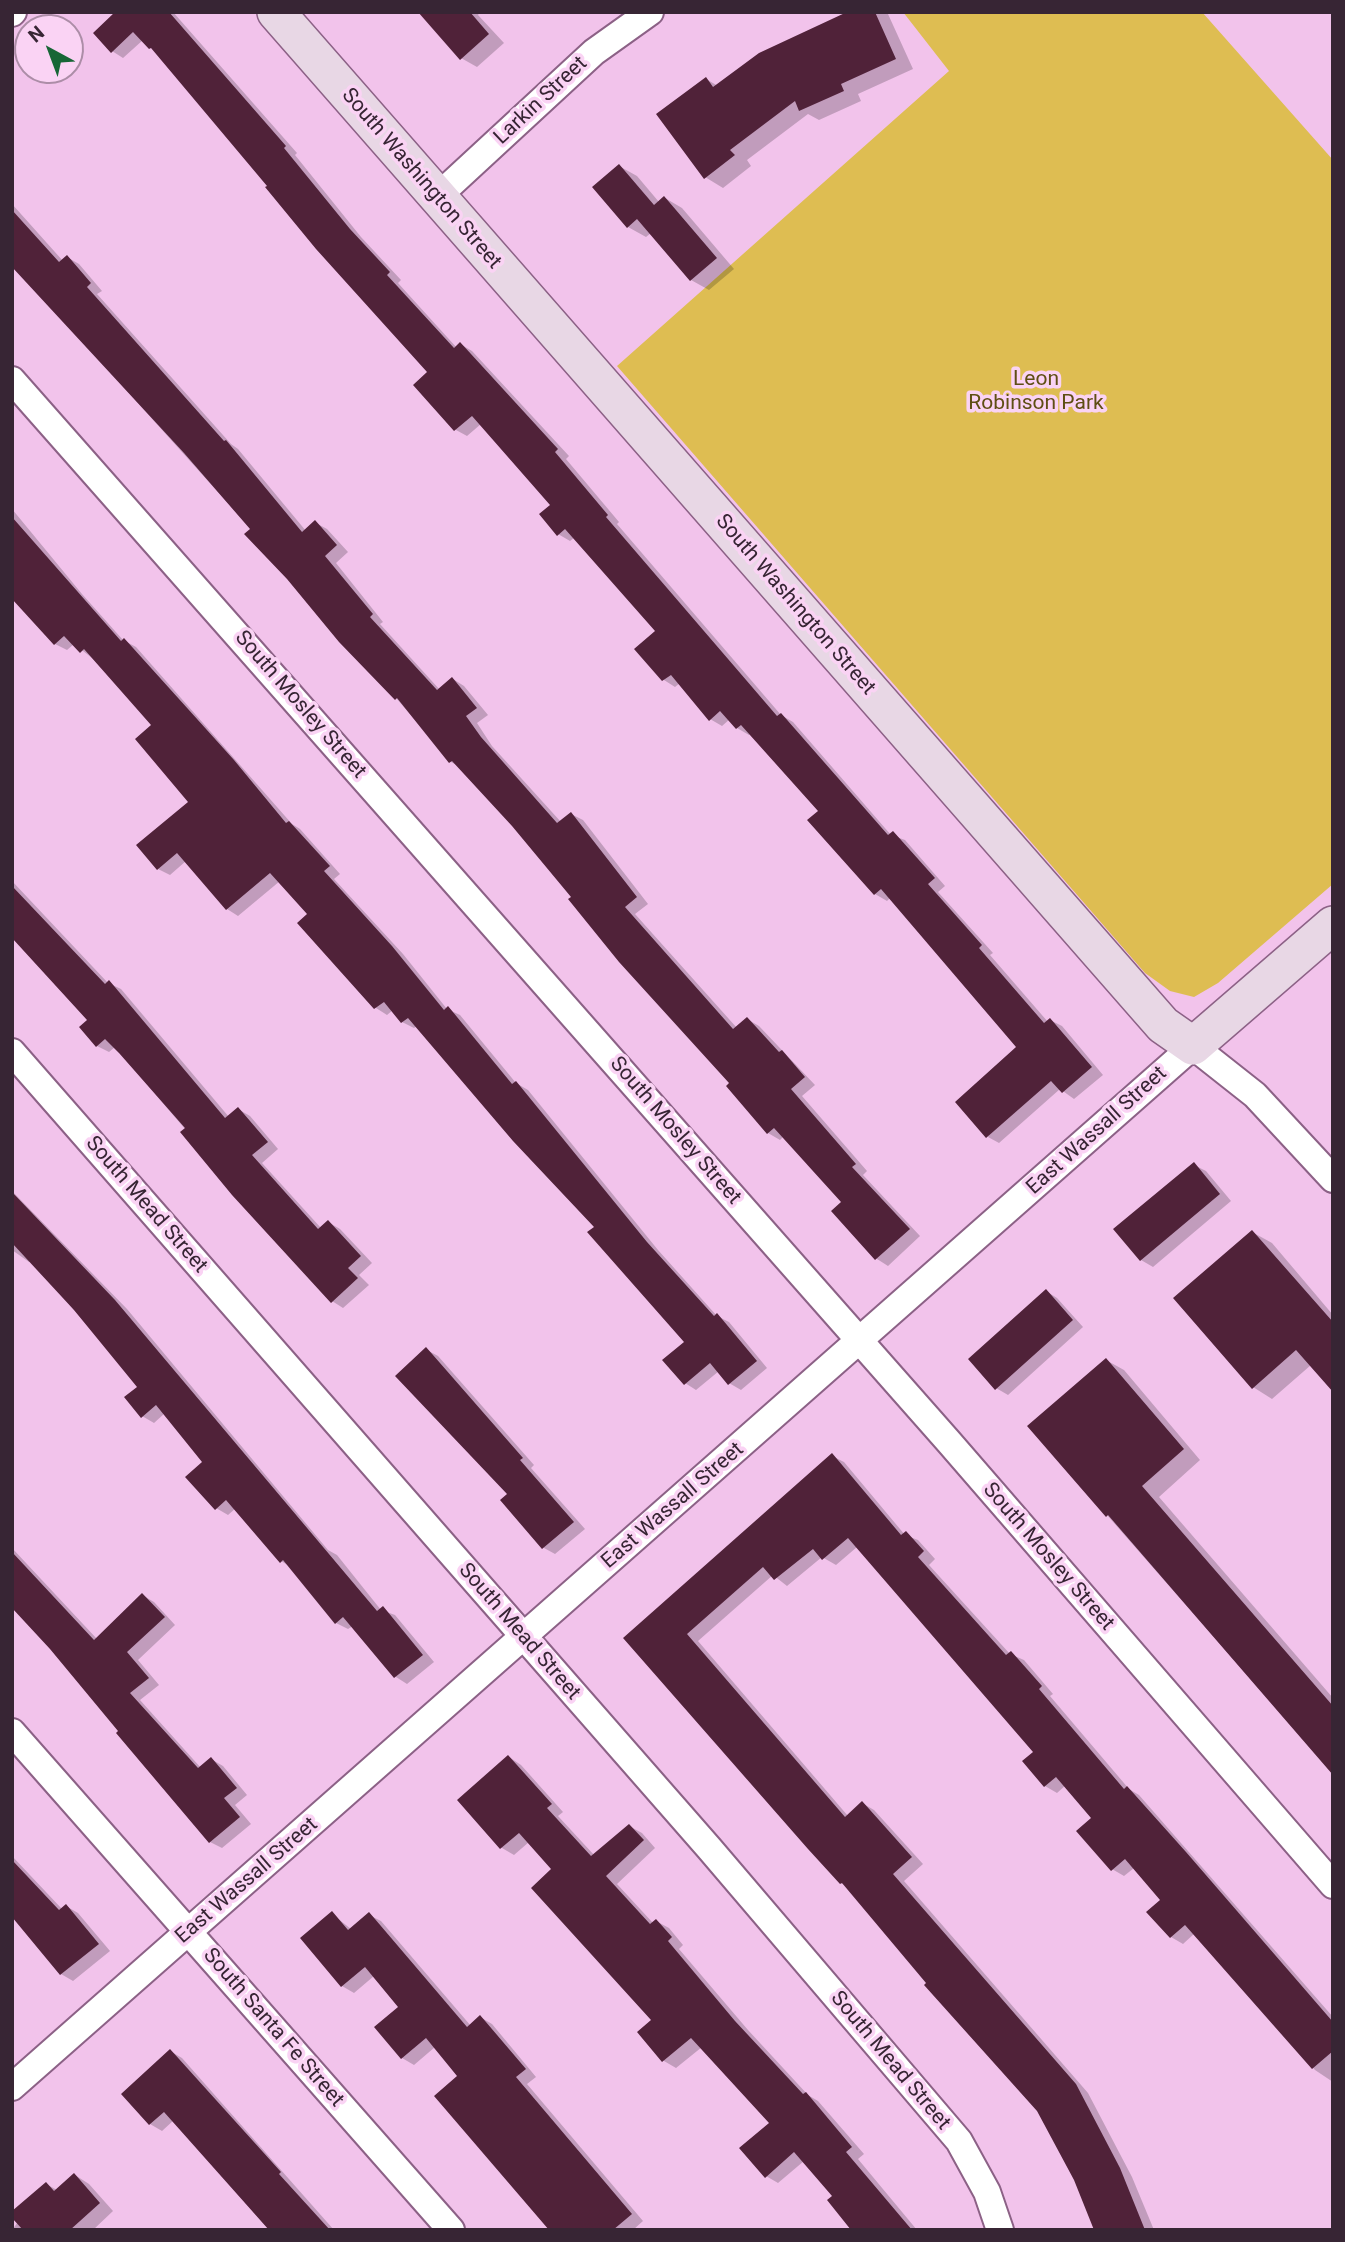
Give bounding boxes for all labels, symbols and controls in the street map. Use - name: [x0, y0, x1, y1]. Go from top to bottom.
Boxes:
- north arrow: [14, 14, 84, 84]
- text: N: [24, 21, 49, 47]
- street label: Larkin Street: [489, 52, 593, 150]
- street label: South Washington Street: [336, 84, 506, 274]
- park label: Leon Robinson Park: [968, 367, 1104, 417]
- street label: South Washington Street: [710, 510, 880, 700]
- street label: South Mosley Street: [229, 626, 371, 784]
- street label: South Mosley Street: [604, 1052, 746, 1210]
- street label: East Wassall Street: [1022, 1061, 1172, 1201]
- street label: South Mead Street: [80, 1131, 212, 1279]
- street label: East Wassall Street: [597, 1437, 749, 1575]
- street label: South Mosley Street: [977, 1478, 1119, 1636]
- street label: South Mead Street: [453, 1558, 585, 1706]
- street label: East Wassall Street: [171, 1812, 323, 1950]
- street label: South Santa Fe Street: [197, 1944, 349, 2112]
- street label: South Mead Street: [825, 1987, 955, 2135]

